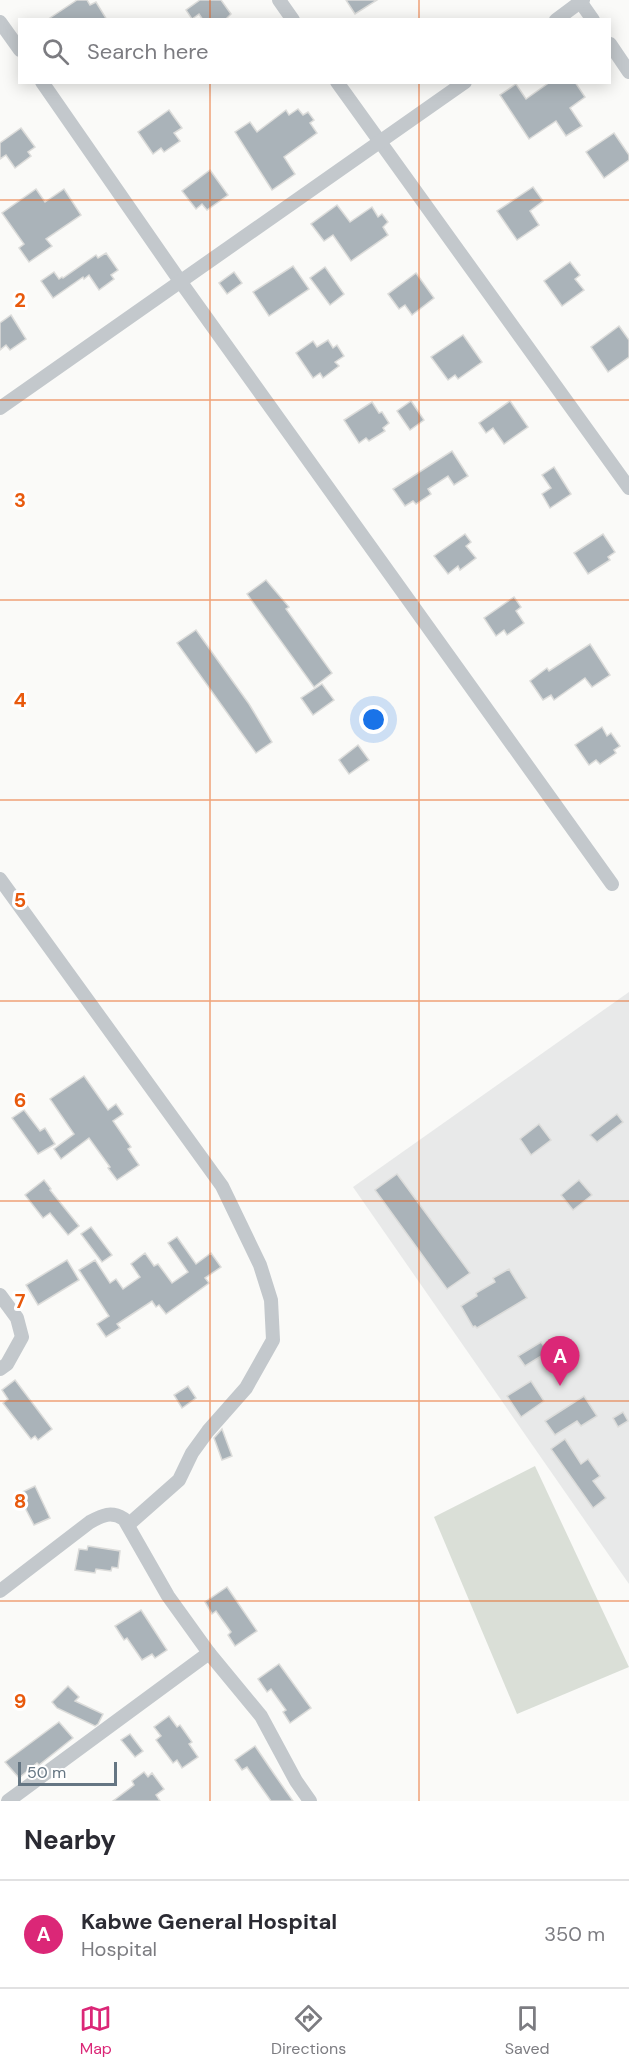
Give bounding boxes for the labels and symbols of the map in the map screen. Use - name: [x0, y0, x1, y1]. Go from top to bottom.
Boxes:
- text: 2: [14, 287, 26, 313]
- text: 3: [14, 487, 26, 513]
- text: 4: [14, 687, 27, 713]
- your location: [359, 705, 388, 734]
- text: 5: [14, 887, 26, 913]
- text: 6: [14, 1087, 26, 1113]
- text: 7: [15, 1288, 26, 1314]
- pin: A: [540, 1336, 580, 1386]
- text: 8: [14, 1488, 26, 1514]
- text: 9: [14, 1688, 26, 1714]
- scale bar: [18, 1759, 117, 1786]

